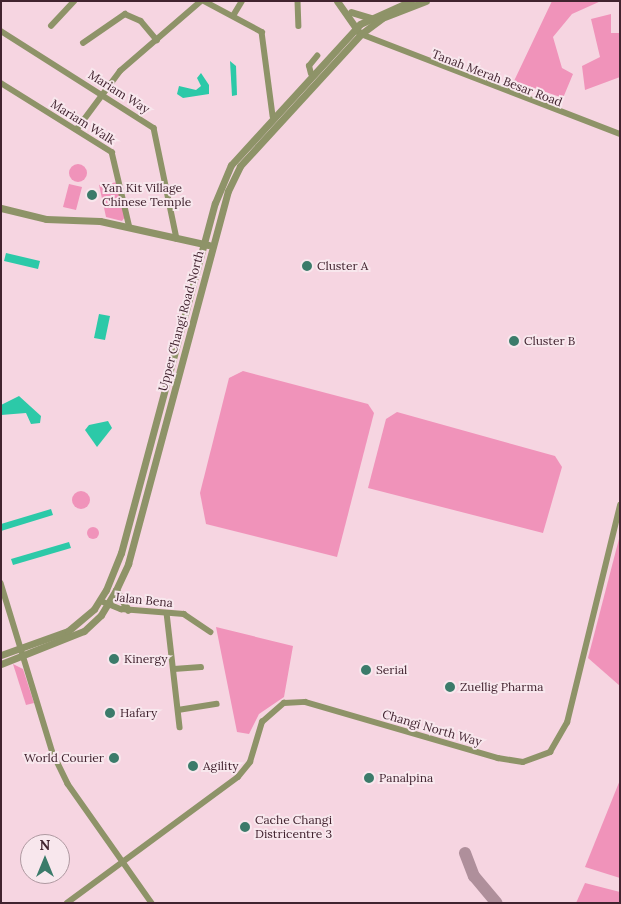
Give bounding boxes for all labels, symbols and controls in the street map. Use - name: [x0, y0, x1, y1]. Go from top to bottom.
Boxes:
- street label: Tanah Merah Besar Road: [430, 46, 564, 110]
- street label: Mariam Way: [86, 67, 152, 117]
- street label: Mariam Walk: [48, 96, 118, 148]
- place label: Yan Kit Village Chinese Temple: [102, 181, 191, 209]
- marker: Yan Kit Village Chinese Temple: [86, 189, 98, 201]
- street label: Upper Changi Road North: [155, 249, 207, 393]
- place label: Cluster A: [317, 259, 368, 273]
- marker: Cluster A: [301, 260, 313, 272]
- place label: Cluster B: [524, 334, 575, 348]
- marker: Cluster B: [508, 335, 520, 347]
- street label: Jalan Bena: [114, 590, 174, 610]
- place label: Kinergy: [124, 652, 168, 666]
- marker: Kinergy: [108, 653, 120, 665]
- place label: Serial: [376, 663, 407, 677]
- marker: Serial: [360, 664, 372, 676]
- place label: Zuellig Pharma: [460, 680, 543, 694]
- marker: Zuellig Pharma: [444, 681, 456, 693]
- place label: Hafary: [120, 706, 157, 720]
- marker: Hafary: [104, 707, 116, 719]
- street label: Changi North Way: [381, 707, 483, 749]
- place label: World Courier: [24, 751, 104, 765]
- marker: World Courier: [108, 752, 120, 764]
- place label: Agility: [203, 759, 239, 773]
- marker: Agility: [187, 760, 199, 772]
- place label: Panalpina: [379, 771, 433, 785]
- marker: Panalpina: [363, 772, 375, 784]
- place label: Cache Changi Districentre 3: [255, 813, 332, 841]
- marker: Cache Changi Districentre 3: [239, 821, 251, 833]
- north arrow: [20, 834, 70, 884]
- text: N: [40, 836, 50, 854]

